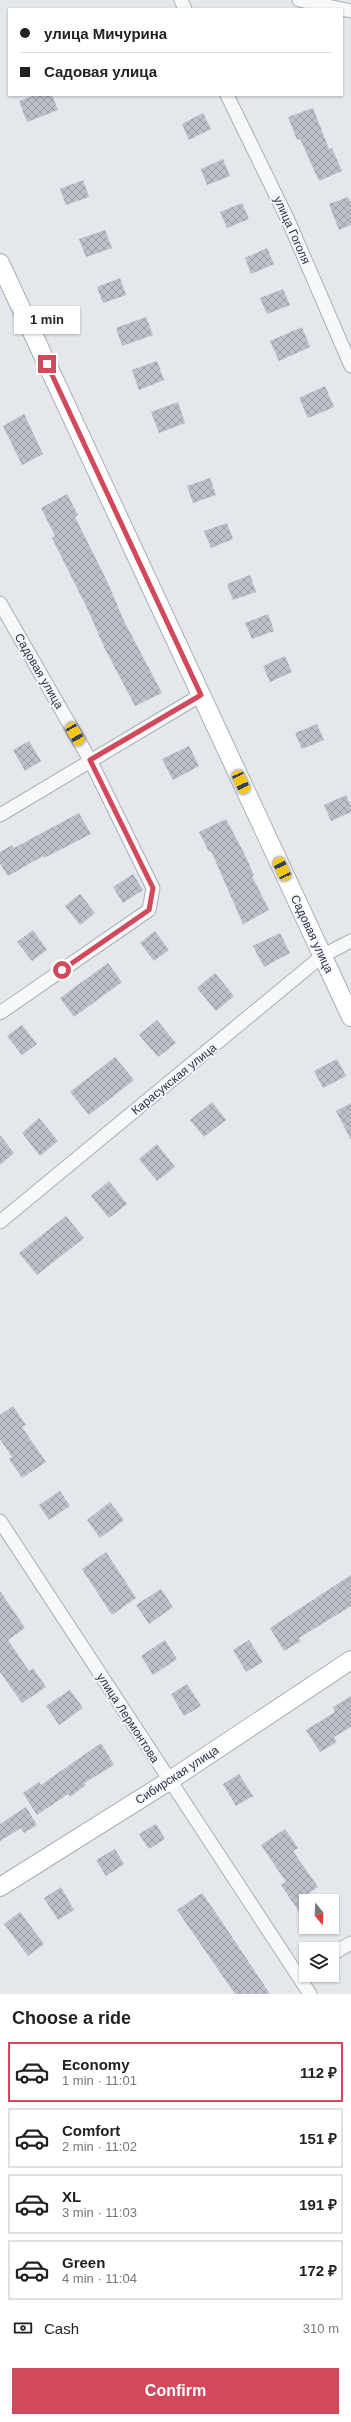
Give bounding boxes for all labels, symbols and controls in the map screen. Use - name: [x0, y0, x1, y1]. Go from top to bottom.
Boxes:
- text: улица Мичурина: [44, 25, 167, 42]
- text: Садовая улица: [44, 63, 157, 80]
- street label: улица Гоголя: [271, 194, 313, 266]
- callout: 1 min: [14, 306, 80, 334]
- text: 1 min: [30, 312, 64, 327]
- route end: [38, 355, 56, 373]
- street label: Садовая улица: [12, 631, 66, 712]
- car: [64, 721, 86, 747]
- car: [230, 769, 252, 795]
- car: [271, 856, 293, 882]
- street label: Садовая улица: [288, 893, 336, 976]
- route start: [53, 961, 71, 979]
- street label: Карасукская улица: [129, 1040, 220, 1118]
- street label: улица Лермонтова: [94, 1671, 162, 1766]
- street label: Сибирская улица: [133, 1743, 222, 1807]
- north arrow: [299, 1894, 339, 1934]
- map controls: [299, 1894, 339, 1982]
- button: layers: [299, 1942, 339, 1982]
- text: Choose a ride: [12, 2008, 131, 2028]
- icon: car: [14, 2054, 50, 2090]
- text: Economy: [62, 2056, 130, 2073]
- text: 112 ₽: [300, 2064, 337, 2081]
- text: 1 min · 11:01: [62, 2073, 137, 2088]
- icon: car: [14, 2120, 50, 2156]
- text: Comfort: [62, 2122, 120, 2139]
- text: 151 ₽: [299, 2130, 337, 2147]
- text: 2 min · 11:02: [62, 2139, 137, 2154]
- icon: car: [14, 2186, 50, 2222]
- text: XL: [62, 2188, 81, 2205]
- text: 191 ₽: [299, 2196, 337, 2213]
- text: 3 min · 11:03: [62, 2205, 137, 2220]
- icon: car: [14, 2252, 50, 2288]
- text: Green: [62, 2254, 105, 2271]
- text: 172 ₽: [299, 2262, 337, 2279]
- text: 4 min · 11:04: [62, 2271, 137, 2286]
- icon: cash: [12, 2317, 34, 2339]
- text: Cash: [44, 2320, 79, 2337]
- text: 310 m: [303, 2321, 339, 2336]
- button: Confirm: [12, 2368, 339, 2414]

